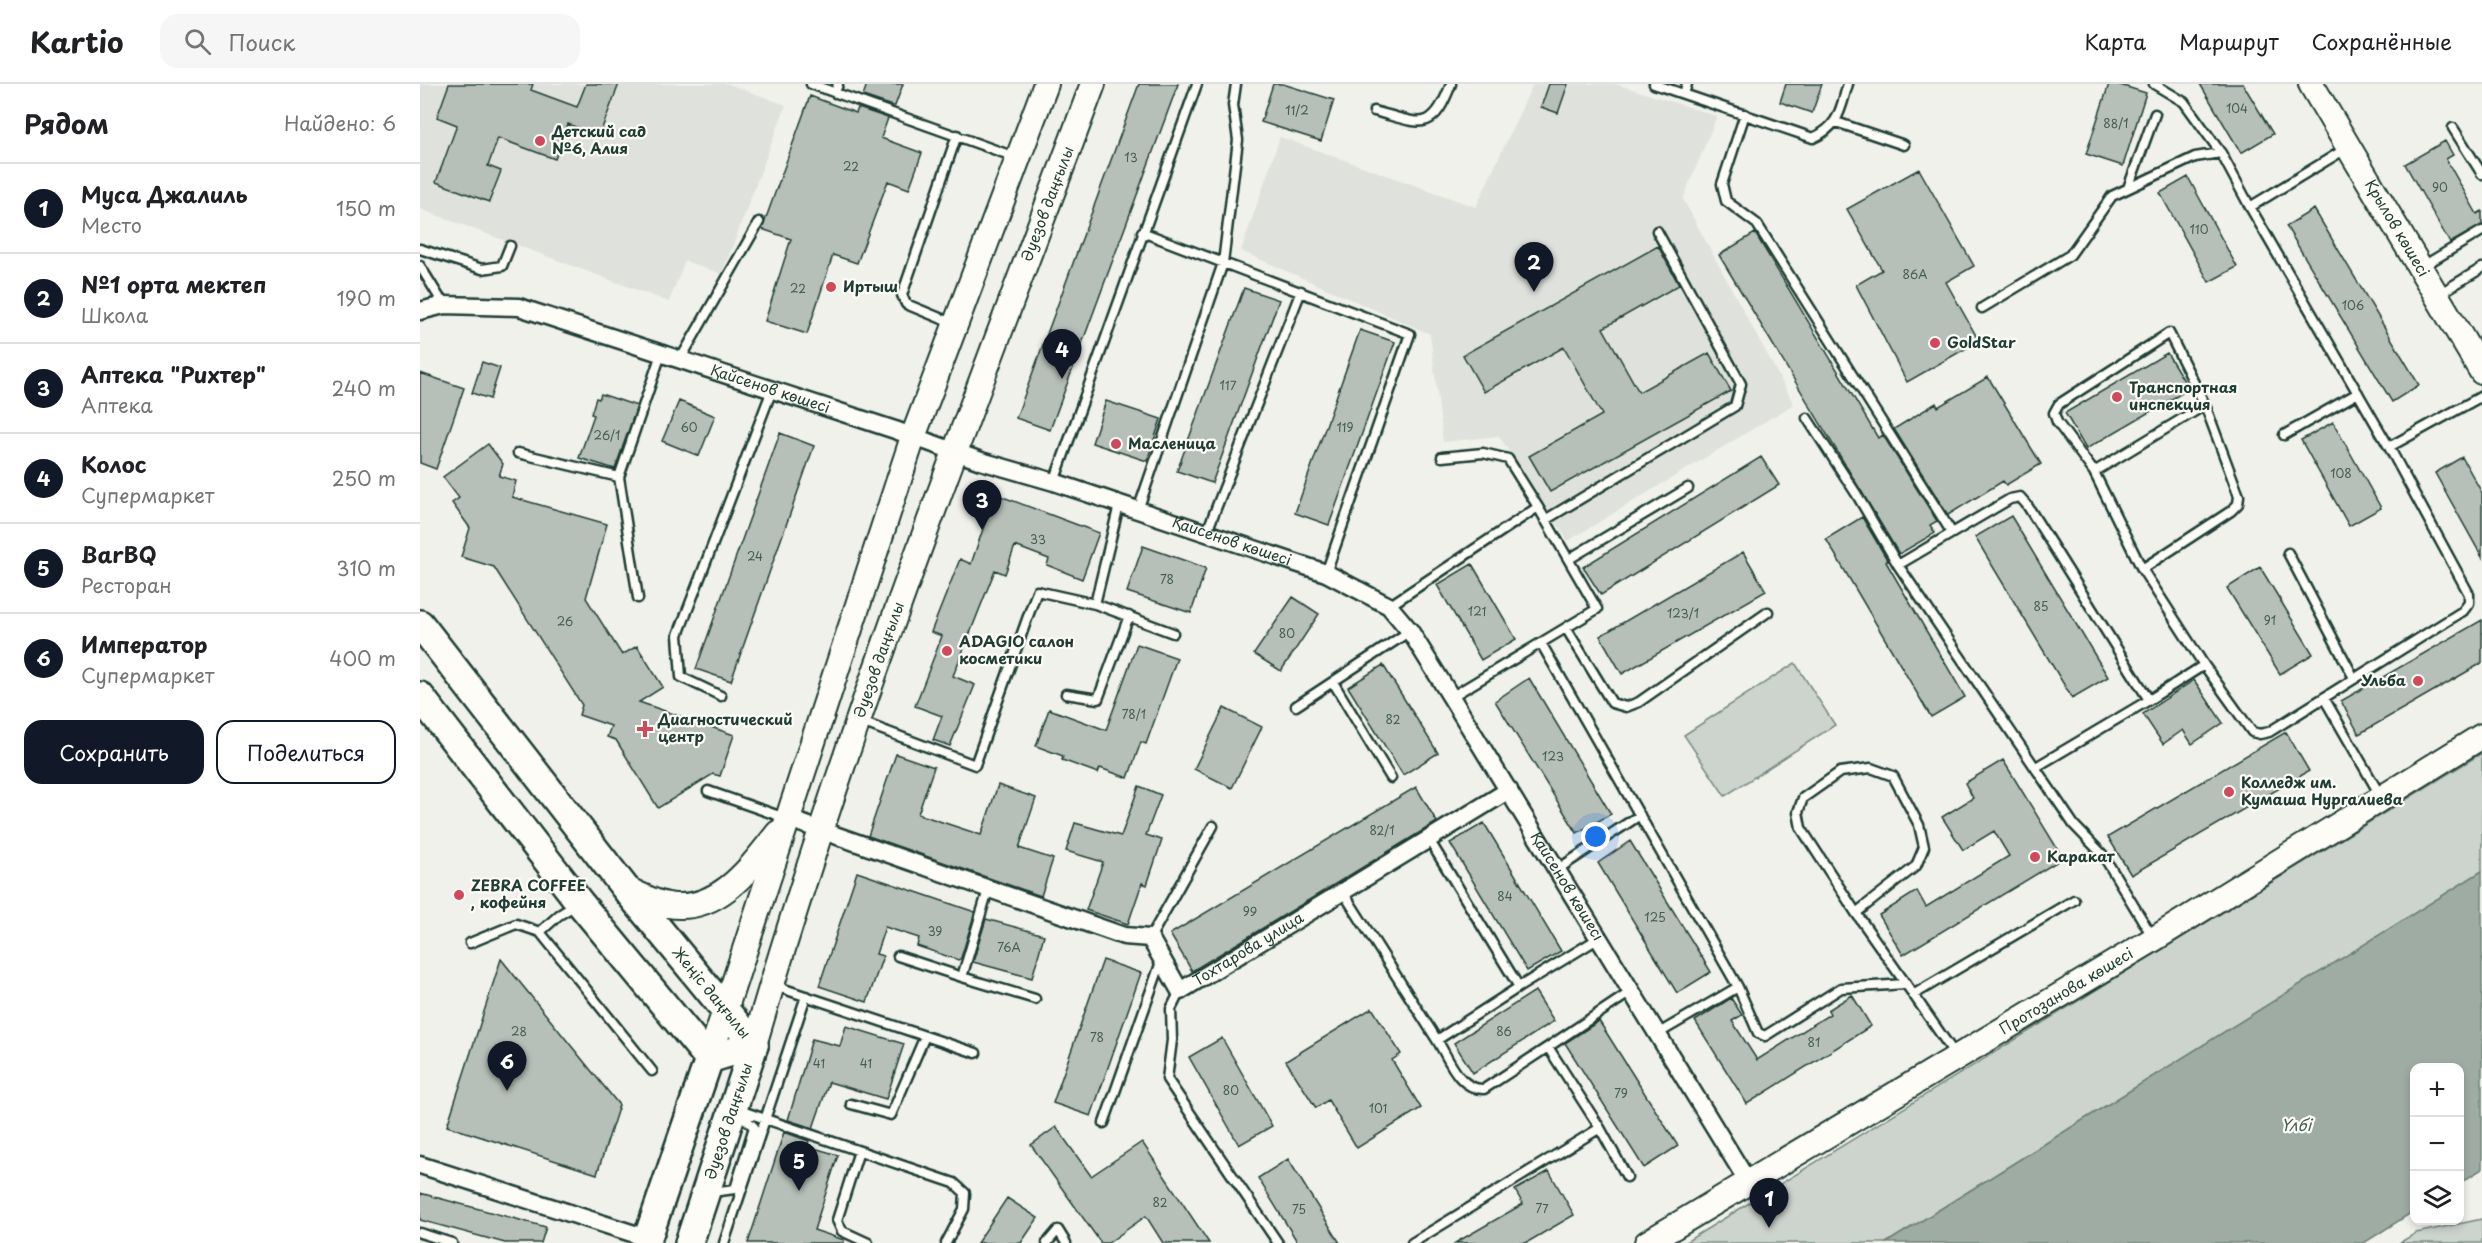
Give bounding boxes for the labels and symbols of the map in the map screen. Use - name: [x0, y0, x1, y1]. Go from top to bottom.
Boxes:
- house number: 104: [2226, 99, 2248, 117]
- house number: 11/2: [1285, 101, 1309, 119]
- house number: 88/1: [2103, 114, 2129, 132]
- place label: Детский сад №6, Алия: [551, 119, 646, 159]
- marker: Детский сад №6, Алия: [533, 134, 547, 148]
- street label: Әуезов даңғылы: [1014, 142, 1079, 265]
- house number: 13: [1124, 148, 1138, 166]
- house number: 22: [843, 157, 859, 175]
- street label: Крылов көшесі: [2360, 175, 2436, 281]
- house number: 90: [2432, 178, 2448, 196]
- house number: 110: [2190, 220, 2209, 238]
- pin: 2: [1514, 242, 1554, 292]
- house number: 86А: [1903, 265, 1927, 283]
- place label: Иртыш: [843, 274, 898, 297]
- house number: 22: [790, 279, 806, 297]
- marker: Иртыш: [824, 280, 838, 294]
- house number: 106: [2342, 296, 2364, 314]
- pin: 4: [1042, 330, 1082, 379]
- place label: GoldStar: [1947, 330, 2016, 353]
- marker: GoldStar: [1928, 336, 1942, 350]
- street label: Қайсенов көшесі: [708, 357, 833, 418]
- place label: Транспортная инспекция: [2129, 375, 2237, 415]
- house number: 117: [1220, 376, 1237, 394]
- marker: Транспортная инспекция: [2110, 390, 2124, 404]
- house number: 60: [680, 418, 698, 436]
- house number: 119: [1336, 418, 1354, 436]
- house number: 26/1: [594, 426, 620, 444]
- place label: Масленица: [1128, 431, 1216, 454]
- marker: Масленица: [1109, 437, 1123, 451]
- house number: 108: [2330, 464, 2352, 482]
- pin: 3: [962, 480, 1002, 530]
- street label: Қайсенов көшесі: [1169, 509, 1295, 571]
- house number: 33: [1030, 530, 1046, 548]
- house number: 24: [747, 547, 763, 565]
- house number: 78: [1160, 570, 1174, 588]
- house number: 85: [2034, 597, 2048, 615]
- street label: Әуезов даңғылы: [847, 598, 909, 721]
- house number: 121: [1468, 602, 1486, 620]
- house number: 123/1: [1667, 604, 1699, 622]
- house number: 91: [2264, 611, 2276, 629]
- house number: 26: [557, 612, 573, 630]
- house number: 80: [1279, 624, 1295, 642]
- place label: ADAGIO салон косметики: [958, 629, 1074, 669]
- marker: ADAGIO салон косметики: [940, 644, 954, 658]
- place label: Ульба: [2360, 668, 2406, 691]
- marker: Ульба: [2411, 674, 2425, 688]
- house number: 78/1: [1122, 705, 1146, 723]
- place label: Диагностический центр: [657, 707, 793, 747]
- house number: 82: [1386, 710, 1401, 728]
- marker: Диагностический центр: [636, 720, 654, 738]
- house number: 123: [1542, 747, 1564, 765]
- place label: Колледж им. Кумаша Нургалиева: [2241, 770, 2403, 810]
- marker: Колледж им. Кумаша Нургалиева: [2222, 785, 2236, 799]
- house number: 82/1: [1369, 821, 1395, 839]
- your location: [1581, 822, 1610, 851]
- street label: Қайсенов көшесі: [1526, 826, 1611, 945]
- place label: Каракат: [2047, 844, 2116, 867]
- marker: Каракат: [2028, 850, 2042, 864]
- place label: ZEBRA COFFEE , кофейня: [470, 873, 586, 913]
- house number: 84: [1497, 887, 1513, 905]
- marker: ZEBRA COFFEE , кофейня: [452, 888, 466, 902]
- house number: 99: [1243, 902, 1257, 920]
- street label: Тохтарова улица: [1188, 905, 1308, 991]
- house number: 125: [1644, 908, 1666, 926]
- house number: 39: [928, 922, 942, 940]
- house number: 76А: [997, 938, 1021, 956]
- street label: Жеңіс даңғылы: [667, 941, 757, 1043]
- street label: Протозанова көшесі: [1994, 941, 2137, 1039]
- house number: 28: [511, 1022, 527, 1040]
- house number: 86: [1496, 1022, 1512, 1040]
- house number: 78: [1090, 1028, 1104, 1046]
- house number: 81: [1808, 1033, 1820, 1051]
- pin: 6: [488, 1042, 526, 1091]
- house number: 41: [813, 1054, 825, 1072]
- house number: 41: [860, 1054, 872, 1072]
- street label: Әуезов даңғылы: [698, 1059, 757, 1182]
- house number: 80: [1223, 1081, 1239, 1099]
- house number: 79: [1614, 1084, 1628, 1102]
- house number: 101: [1369, 1099, 1387, 1117]
- water label: Үлбі: [2281, 1112, 2314, 1136]
- pin: 5: [780, 1142, 818, 1191]
- pin: 1: [1750, 1178, 1788, 1228]
- house number: 82: [1153, 1193, 1168, 1211]
- house number: 77: [1535, 1199, 1549, 1217]
- house number: 75: [1292, 1200, 1306, 1218]

